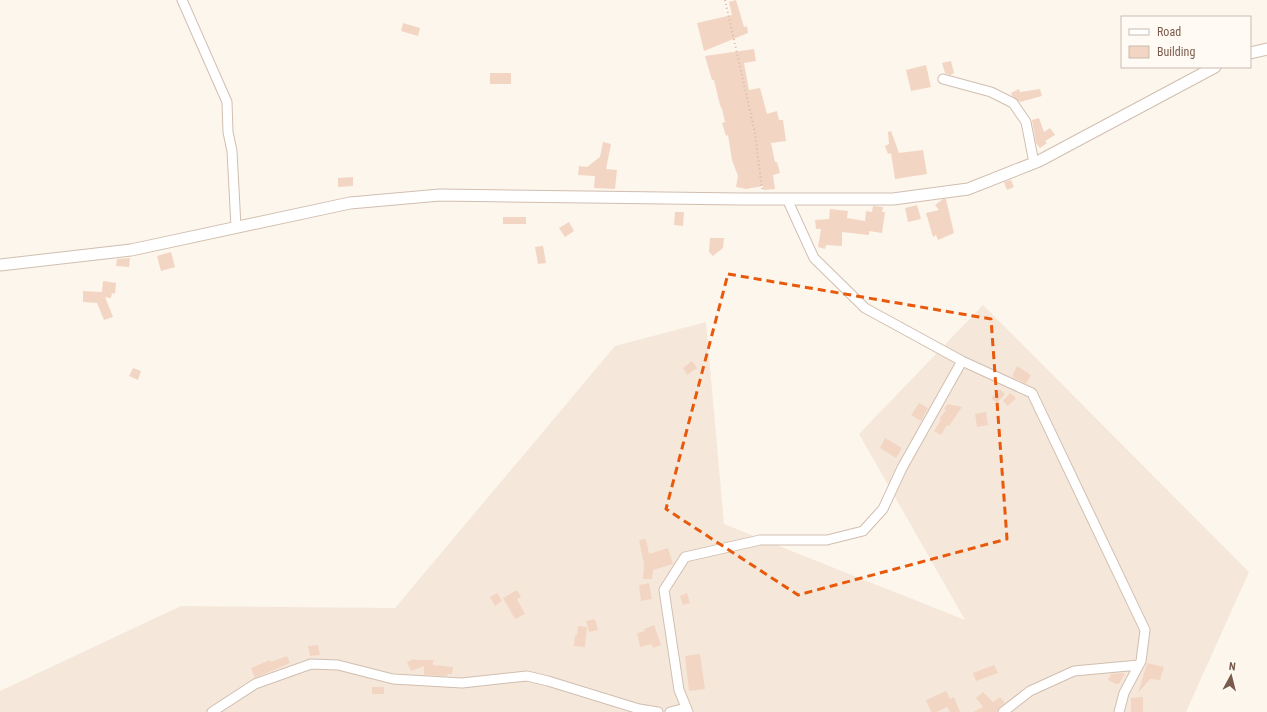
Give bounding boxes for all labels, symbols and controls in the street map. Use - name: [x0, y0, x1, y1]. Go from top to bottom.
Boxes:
- legend: [1121, 16, 1251, 68]
- text: Road: [1157, 25, 1181, 39]
- text: Building: [1157, 45, 1195, 59]
- north arrow: [1211, 656, 1251, 696]
- text: N: [1228, 660, 1237, 673]

